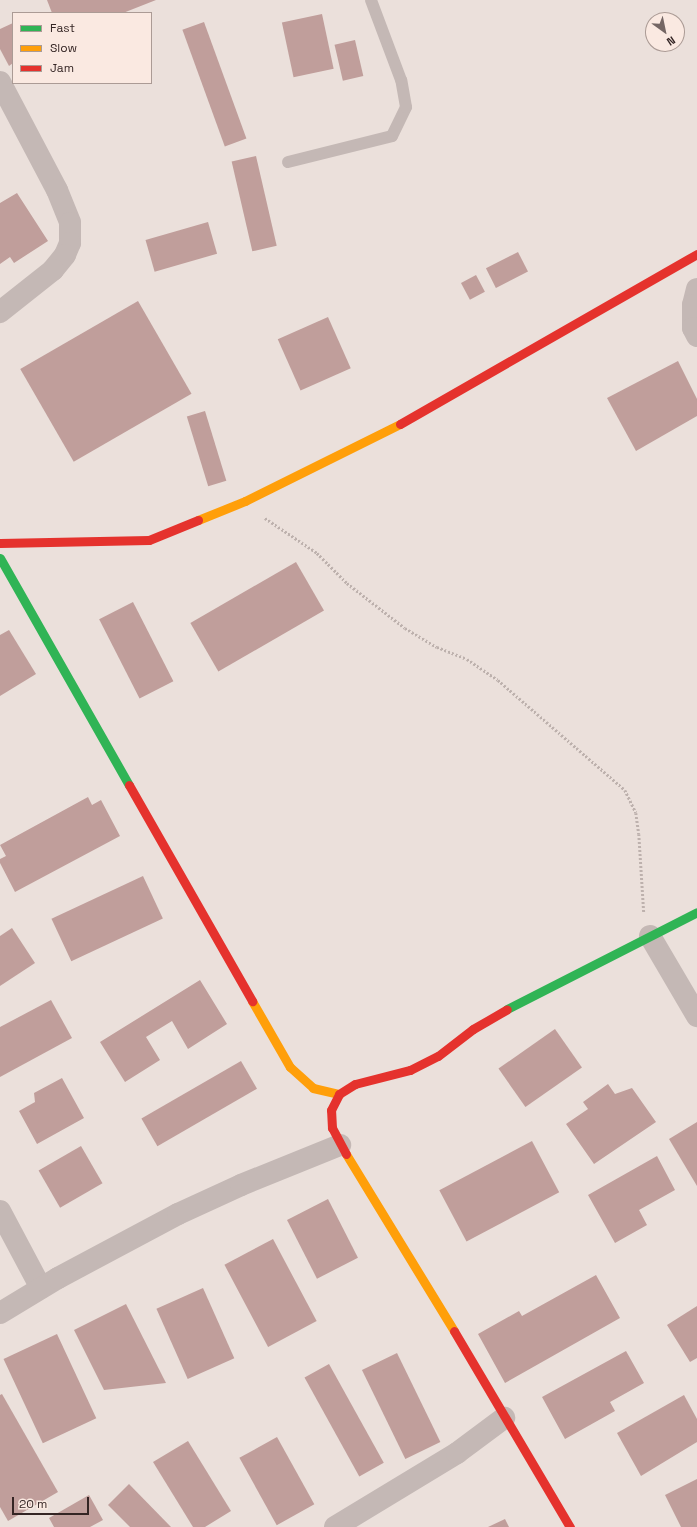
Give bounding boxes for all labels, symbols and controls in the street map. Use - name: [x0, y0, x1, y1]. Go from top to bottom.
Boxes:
- legend: [12, 12, 152, 84]
- north arrow: [645, 12, 685, 52]
- text: Fast: [50, 20, 75, 36]
- text: N: [664, 33, 678, 49]
- text: Slow: [50, 40, 77, 56]
- text: Jam: [50, 60, 74, 76]
- scale bar: [14, 1489, 91, 1515]
- text: 20 m: [19, 1496, 47, 1512]

